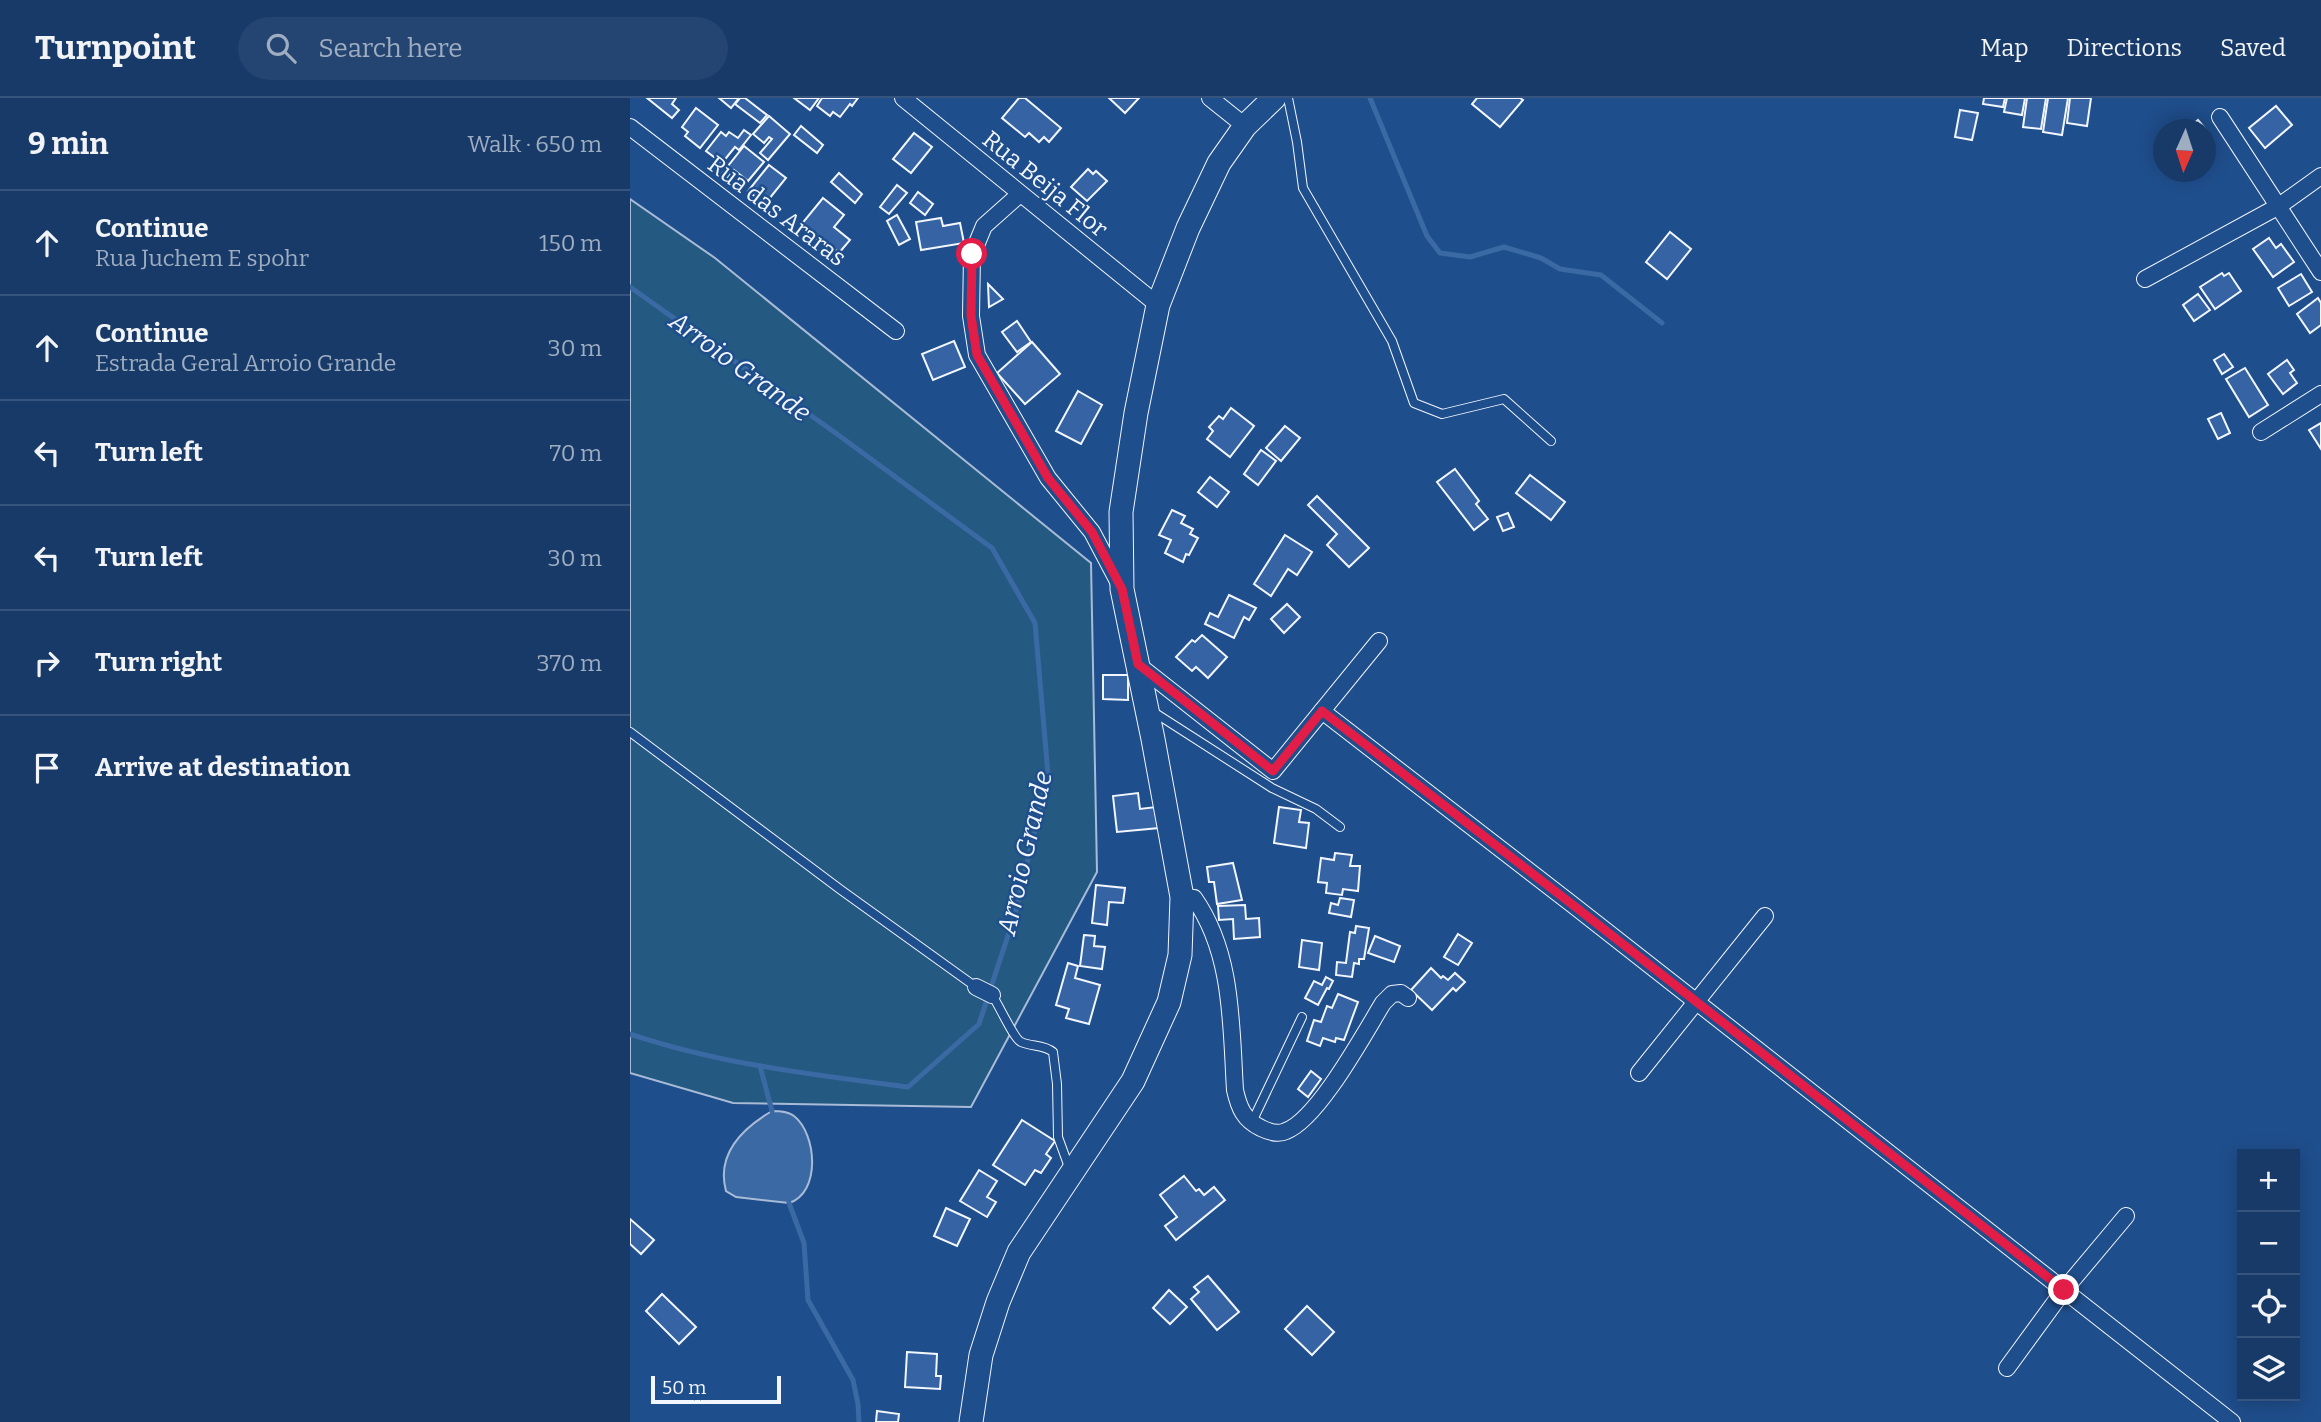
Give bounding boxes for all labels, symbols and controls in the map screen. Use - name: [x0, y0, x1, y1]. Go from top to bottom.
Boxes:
- search box: [238, 17, 728, 80]
- text: Turnpoint: [35, 28, 196, 68]
- icon: search: [262, 29, 300, 67]
- text: Search here: [318, 33, 462, 64]
- text: Map: [1980, 34, 2029, 62]
- text: Directions: [2067, 34, 2182, 62]
- text: Saved: [2220, 34, 2286, 62]
- north arrow: [2153, 119, 2216, 182]
- street label: Rua Beija Flor: [977, 125, 1113, 243]
- text: 9 min: [28, 126, 109, 162]
- text: Walk · 650 m: [467, 130, 602, 158]
- street label: Rua das Araras: [702, 150, 852, 272]
- text: Continue: [95, 213, 209, 244]
- icon: ahead: [28, 224, 66, 262]
- text: 150 m: [539, 229, 602, 257]
- route start: [956, 238, 987, 269]
- text: Rua Juchem E spohr: [95, 244, 309, 272]
- water label: Arroio Grande: [663, 305, 817, 429]
- text: Continue: [95, 318, 209, 349]
- icon: ahead: [28, 329, 66, 367]
- text: 30 m: [548, 334, 602, 362]
- text: Estrada Geral Arroio Grande: [95, 349, 396, 377]
- icon: left: [28, 434, 66, 472]
- text: Turn left: [95, 437, 203, 468]
- text: 70 m: [550, 439, 602, 467]
- icon: left: [28, 539, 66, 577]
- text: Turn left: [95, 542, 203, 573]
- text: 30 m: [548, 544, 602, 572]
- icon: right: [28, 644, 66, 682]
- text: Turn right: [95, 647, 222, 678]
- text: 370 m: [536, 649, 602, 677]
- icon: arrive: [28, 749, 66, 787]
- text: Arrive at destination: [95, 752, 350, 783]
- water label: Arroio Grande: [991, 768, 1059, 939]
- map controls: [2237, 1149, 2300, 1401]
- button: +: [2237, 1149, 2300, 1212]
- button: −: [2237, 1212, 2300, 1275]
- route end: [2048, 1274, 2079, 1305]
- button: locate: [2237, 1275, 2300, 1338]
- button: layers: [2237, 1338, 2300, 1401]
- scale bar: [651, 1373, 780, 1405]
- text: 50 m: [662, 1376, 706, 1399]

